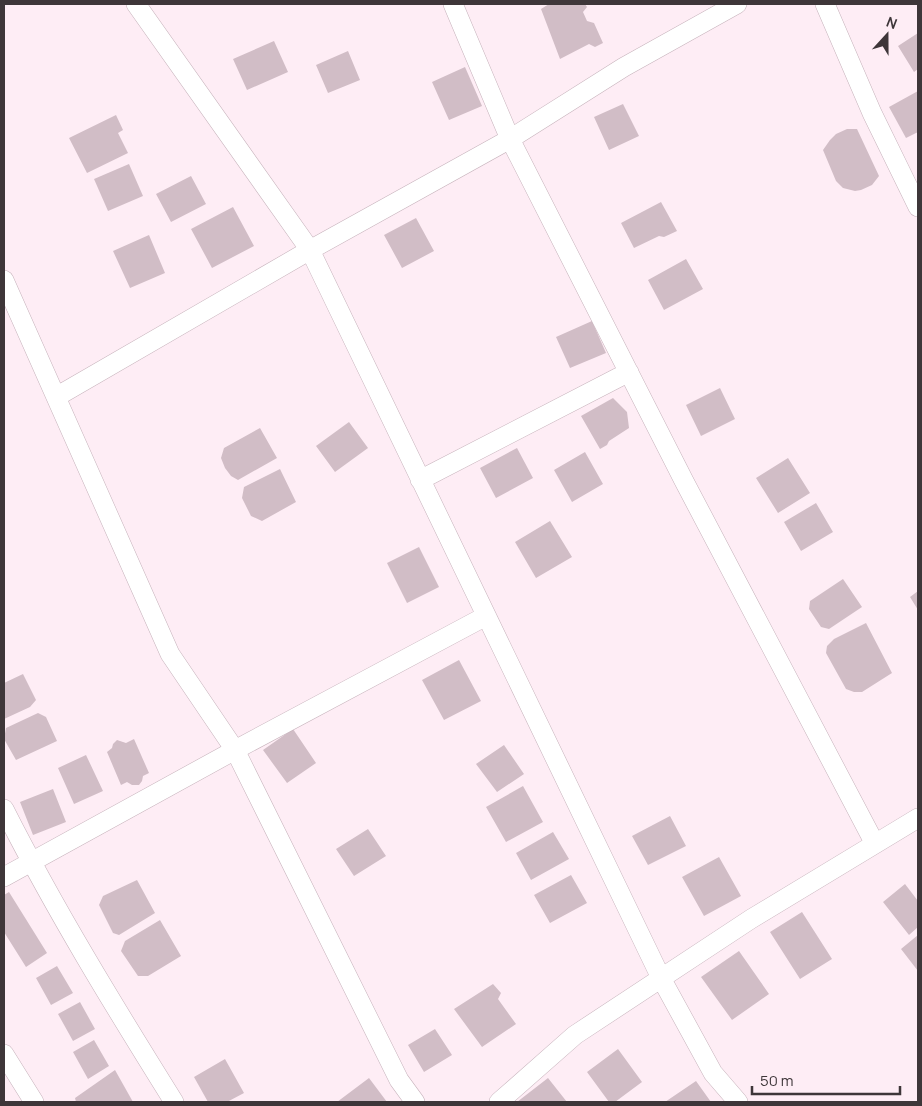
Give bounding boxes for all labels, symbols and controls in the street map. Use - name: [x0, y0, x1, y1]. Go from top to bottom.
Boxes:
- north arrow: [862, 10, 912, 60]
- text: N: [884, 12, 900, 33]
- scale bar: [752, 1064, 900, 1096]
- text: 50 m: [760, 1070, 794, 1091]

